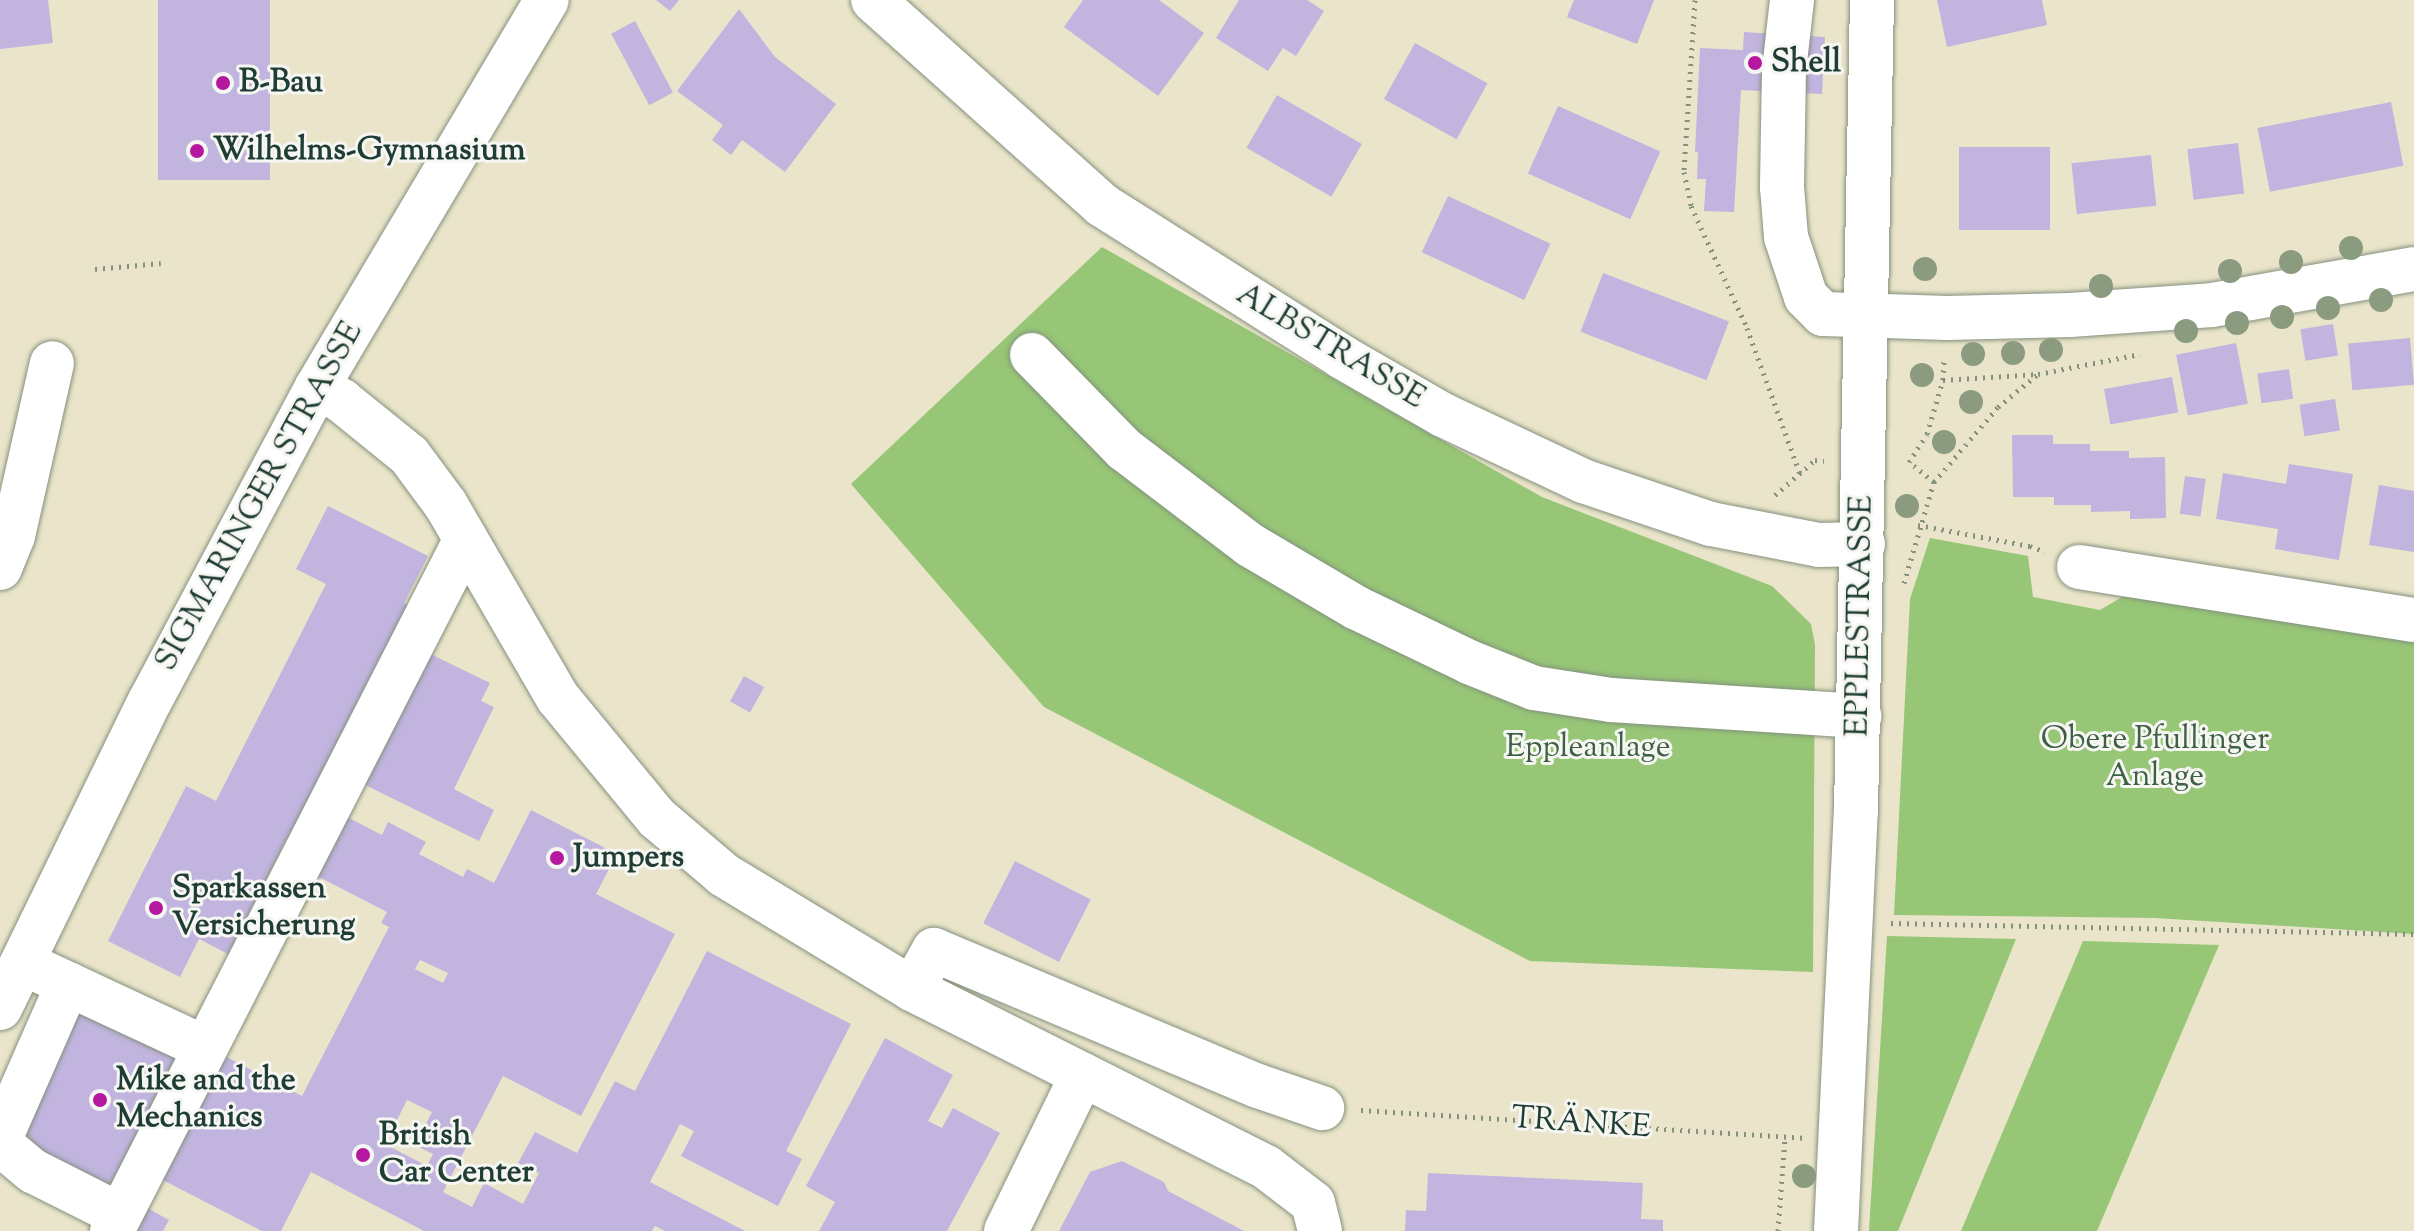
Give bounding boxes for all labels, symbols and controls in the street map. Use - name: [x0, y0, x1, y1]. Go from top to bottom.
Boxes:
- place label: Shell: [1771, 44, 1841, 82]
- marker: Shell: [1746, 54, 1764, 72]
- place label: B-Bau: [239, 64, 323, 102]
- marker: B-Bau: [214, 74, 232, 92]
- place label: Wilhelms-Gymnasium: [213, 132, 525, 170]
- marker: Wilhelms-Gymnasium: [188, 142, 206, 160]
- street label: ALBSTRASSE: [1229, 276, 1431, 418]
- street label: SIGMARINGER STRASSE: [148, 316, 372, 678]
- street label: EPPLESTRASSE: [1840, 495, 1882, 737]
- park label: Obere Pfullinger Anlage: [2041, 722, 2269, 797]
- park label: Eppleanlage: [1505, 729, 1671, 767]
- place label: Jumpers: [573, 839, 684, 877]
- marker: Jumpers: [548, 849, 566, 867]
- place label: Sparkassen Versicherung: [172, 871, 355, 946]
- marker: Sparkassen Versicherung: [147, 899, 165, 917]
- place label: Mike and the Mechanics: [116, 1063, 296, 1138]
- marker: Mike and the Mechanics: [91, 1091, 109, 1109]
- street label: TRÄNKE: [1510, 1100, 1652, 1148]
- place label: British Car Center: [379, 1118, 534, 1193]
- marker: British Car Center: [354, 1146, 372, 1164]

